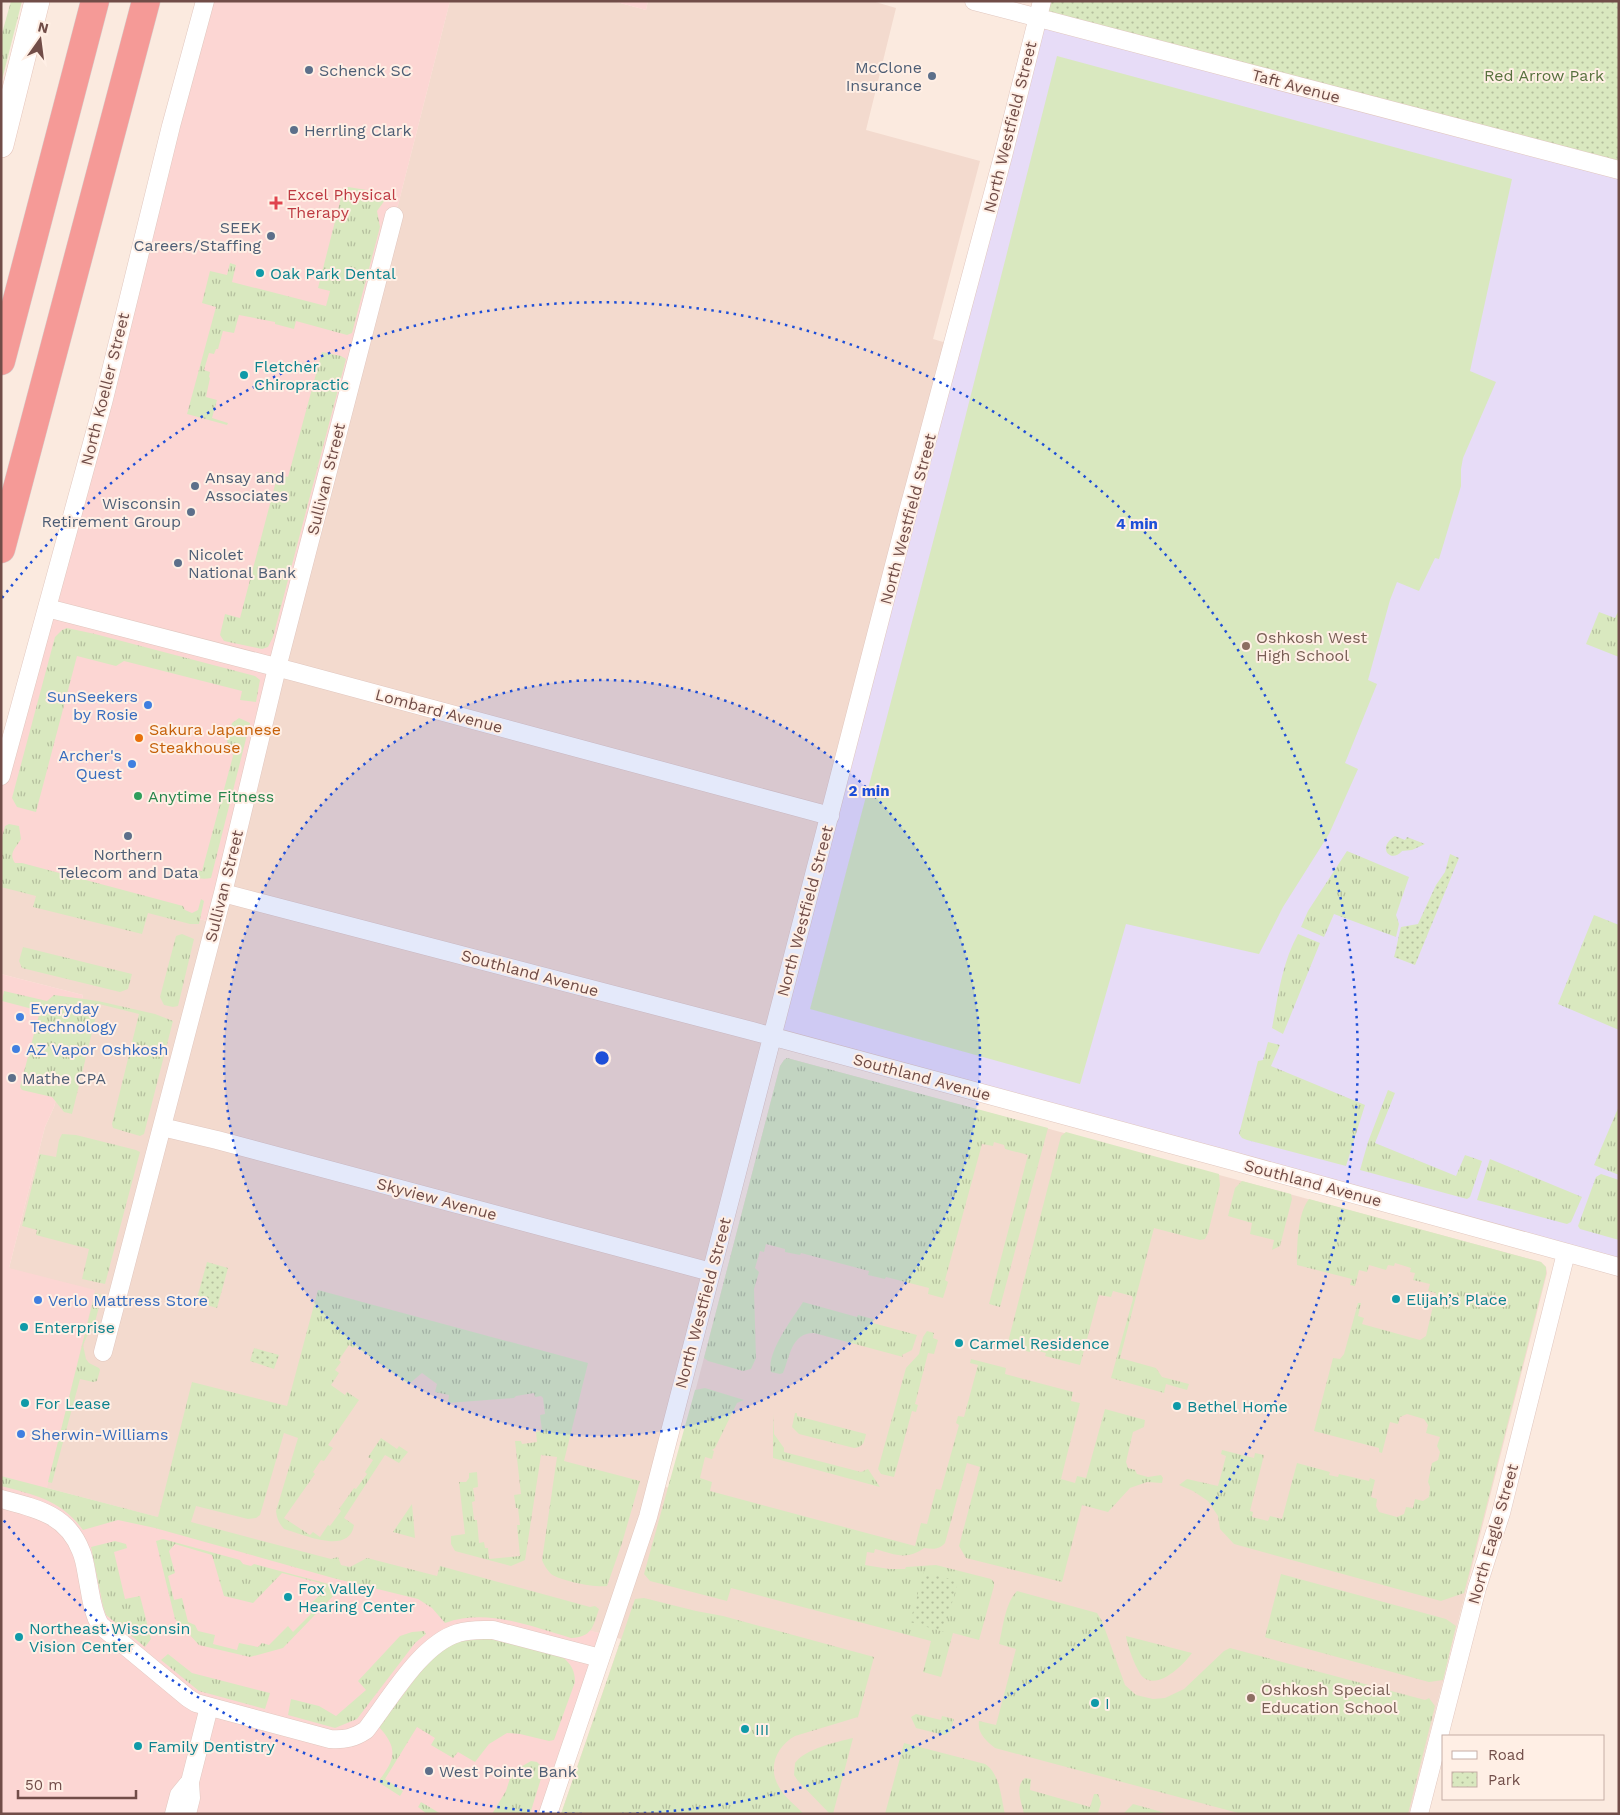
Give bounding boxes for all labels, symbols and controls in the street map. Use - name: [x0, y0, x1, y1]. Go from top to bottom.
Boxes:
- north arrow: [15, 15, 65, 65]
- text: N: [36, 18, 50, 36]
- street label: North Westfield Street: [979, 39, 1041, 215]
- place label: McClone Insurance: [846, 58, 922, 95]
- place label: Schenck SC: [319, 61, 412, 80]
- marker: Schenck SC: [303, 64, 315, 76]
- street label: Taft Avenue: [1250, 65, 1342, 107]
- park label: Red Arrow Park: [1484, 66, 1604, 85]
- marker: McClone Insurance: [926, 70, 938, 82]
- place label: Herrling Clark: [304, 121, 411, 140]
- marker: Herrling Clark: [288, 124, 300, 136]
- place label: Excel Physical Therapy: [287, 185, 397, 222]
- marker: Excel Physical Therapy: [269, 196, 283, 210]
- place label: SEEK Careers/Staffing: [134, 218, 262, 255]
- marker: SEEK Careers/Staffing: [265, 230, 277, 242]
- place label: Oak Park Dental: [270, 264, 396, 283]
- marker: Oak Park Dental: [254, 267, 266, 279]
- street label: North Koeller Street: [77, 310, 133, 467]
- place label: Fletcher Chiropractic: [254, 357, 349, 394]
- marker: Fletcher Chiropractic: [238, 369, 250, 381]
- street label: Sullivan Street: [303, 421, 349, 537]
- street label: North Westfield Street: [876, 431, 940, 607]
- place label: Ansay and Associates: [205, 468, 288, 505]
- marker: Ansay and Associates: [189, 480, 201, 492]
- place label: Wisconsin Retirement Group: [41, 494, 181, 531]
- marker: Wisconsin Retirement Group: [185, 506, 197, 518]
- text: 4 min: [1116, 515, 1158, 533]
- place label: Nicolet National Bank: [188, 545, 296, 582]
- marker: Nicolet National Bank: [172, 557, 184, 569]
- place label: Oshkosh West High School: [1256, 628, 1368, 665]
- marker: Oshkosh West High School: [1240, 640, 1252, 652]
- street label: Lombard Avenue: [373, 685, 505, 737]
- place label: SunSeekers by Rosie: [47, 687, 138, 724]
- marker: SunSeekers by Rosie: [142, 699, 154, 711]
- place label: Sakura Japanese Steakhouse: [149, 720, 281, 757]
- marker: Sakura Japanese Steakhouse: [133, 732, 145, 744]
- place label: Archer's Quest: [59, 746, 122, 783]
- marker: Archer's Quest: [126, 758, 138, 770]
- text: 2 min: [848, 782, 890, 800]
- place label: Anytime Fitness: [148, 787, 274, 806]
- marker: Anytime Fitness: [132, 790, 144, 802]
- street label: North Westfield Street: [773, 823, 837, 999]
- street label: Sullivan Street: [201, 828, 247, 944]
- marker: Northern Telecom and Data: [122, 830, 134, 842]
- place label: Northern Telecom and Data: [57, 845, 199, 882]
- street label: Southland Avenue: [459, 945, 601, 1001]
- place label: Everyday Technology: [30, 999, 118, 1036]
- marker: Everyday Technology: [14, 1011, 26, 1023]
- place label: AZ Vapor Oshkosh: [26, 1040, 168, 1059]
- marker: AZ Vapor Oshkosh: [10, 1043, 22, 1055]
- centre of rings: [593, 1049, 611, 1067]
- street label: Southland Avenue: [851, 1049, 993, 1105]
- place label: Mathe CPA: [22, 1069, 107, 1088]
- marker: Mathe CPA: [6, 1072, 18, 1084]
- street label: Southland Avenue: [1242, 1155, 1384, 1211]
- street label: Skyview Avenue: [375, 1174, 499, 1224]
- street label: North Westfield Street: [671, 1215, 735, 1391]
- place label: Elijah’s Place: [1406, 1290, 1507, 1309]
- place label: Verlo Mattress Store: [48, 1291, 208, 1310]
- marker: Elijah’s Place: [1390, 1293, 1402, 1305]
- marker: Verlo Mattress Store: [32, 1294, 44, 1306]
- place label: Enterprise: [34, 1318, 115, 1337]
- marker: Enterprise: [18, 1321, 30, 1333]
- place label: Carmel Residence: [969, 1334, 1109, 1353]
- marker: Carmel Residence: [953, 1337, 965, 1349]
- place label: For Lease: [35, 1394, 110, 1413]
- marker: For Lease: [19, 1397, 31, 1409]
- place label: Bethel Home: [1187, 1397, 1288, 1416]
- marker: Bethel Home: [1171, 1400, 1183, 1412]
- place label: Sherwin-Williams: [31, 1425, 169, 1444]
- marker: Sherwin-Williams: [15, 1428, 27, 1440]
- street label: North Eagle Street: [1464, 1461, 1522, 1606]
- place label: Fox Valley Hearing Center: [298, 1579, 415, 1616]
- marker: Fox Valley Hearing Center: [282, 1591, 294, 1603]
- place label: Northeast Wisconsin Vision Center: [29, 1619, 191, 1656]
- marker: Northeast Wisconsin Vision Center: [13, 1631, 25, 1643]
- place label: Oshkosh Special Education School: [1261, 1680, 1398, 1717]
- marker: Oshkosh Special Education School: [1245, 1692, 1257, 1704]
- place label: I: [1105, 1694, 1110, 1713]
- marker: I: [1089, 1697, 1101, 1709]
- place label: III: [755, 1720, 769, 1739]
- marker: III: [739, 1723, 751, 1735]
- legend: [1442, 1735, 1605, 1800]
- place label: Family Dentistry: [148, 1737, 275, 1756]
- marker: Family Dentistry: [132, 1740, 144, 1752]
- text: Road: [1488, 1746, 1525, 1764]
- place label: West Pointe Bank: [439, 1762, 577, 1781]
- marker: West Pointe Bank: [423, 1765, 435, 1777]
- scale bar: [18, 1768, 135, 1800]
- text: Park: [1488, 1771, 1521, 1789]
- text: 50 m: [25, 1776, 62, 1794]

